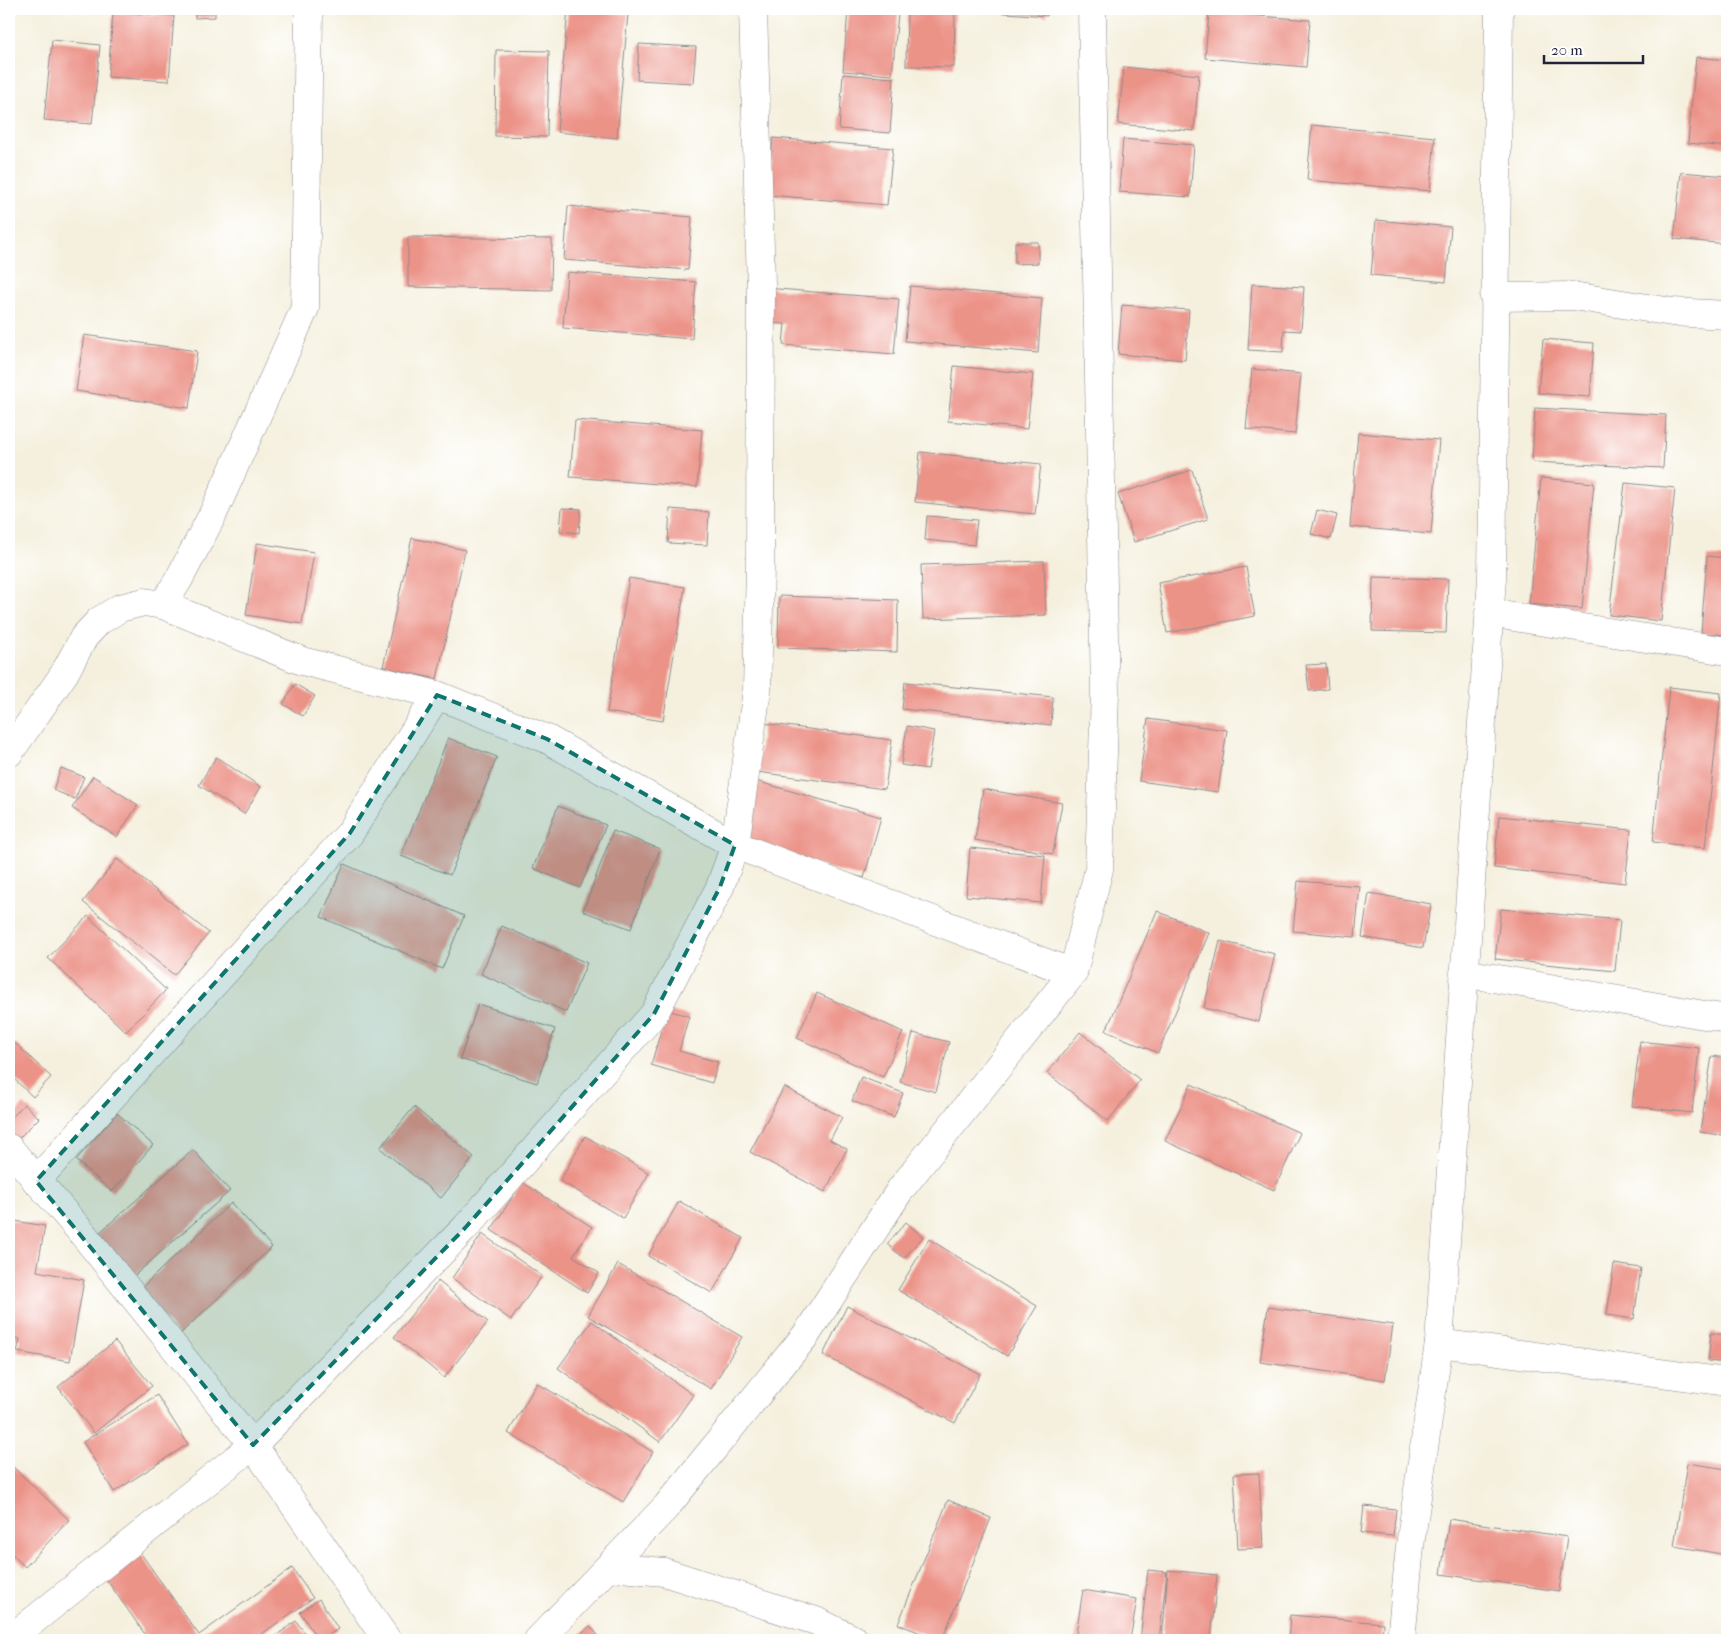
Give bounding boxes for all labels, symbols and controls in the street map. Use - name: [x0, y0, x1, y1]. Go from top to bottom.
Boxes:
- scale bar: [1544, 32, 1642, 64]
- text: 20 m: [1551, 41, 1583, 59]

